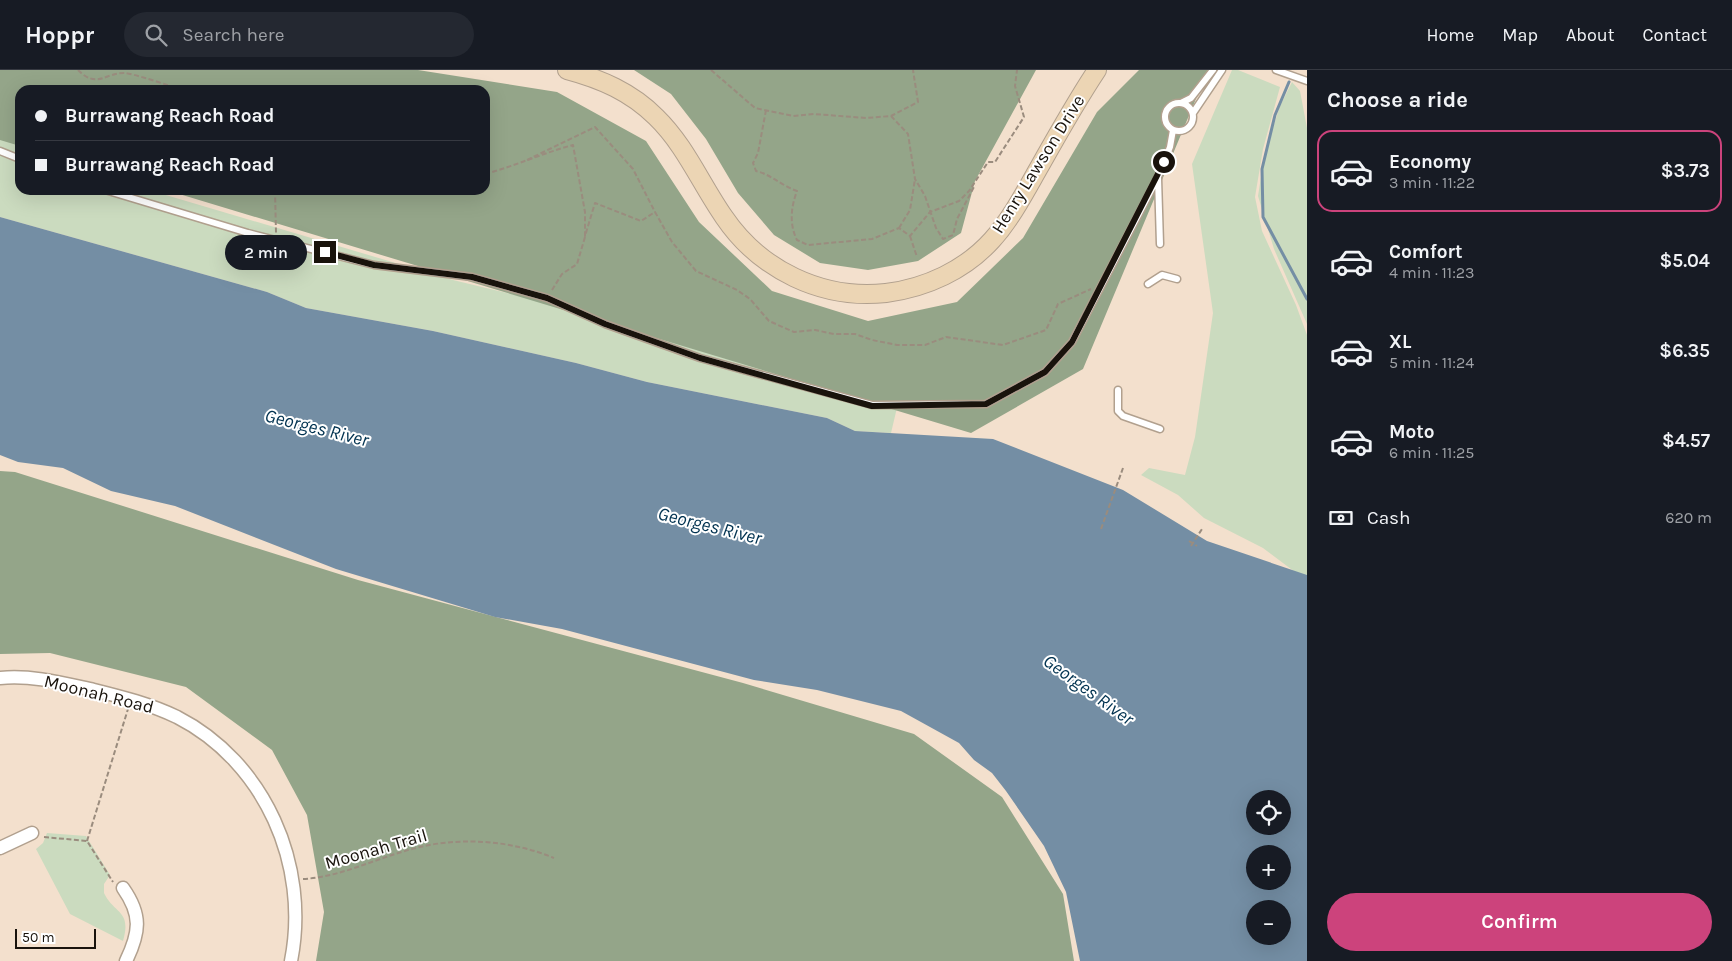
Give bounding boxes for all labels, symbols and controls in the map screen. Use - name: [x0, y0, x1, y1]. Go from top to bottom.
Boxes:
- search box: [124, 12, 474, 57]
- text: Hoppr: [25, 21, 94, 49]
- icon: search: [142, 21, 170, 49]
- text: Search here: [182, 24, 284, 46]
- text: Home: [1426, 24, 1474, 46]
- text: Map: [1502, 24, 1538, 46]
- text: About: [1566, 24, 1615, 46]
- text: Contact: [1643, 24, 1707, 46]
- text: Choose a ride: [1327, 87, 1468, 113]
- street label: Henry Lawson Drive: [987, 91, 1089, 237]
- text: Burrawang Reach Road: [65, 105, 274, 127]
- icon: car: [1329, 149, 1374, 194]
- route start: [1153, 151, 1175, 173]
- text: Economy: [1389, 151, 1471, 173]
- text: Burrawang Reach Road: [65, 154, 274, 176]
- text: $3.73: [1661, 160, 1710, 182]
- text: 3 min · 11:22: [1389, 173, 1475, 192]
- callout: 2 min: [225, 234, 308, 270]
- icon: car: [1329, 239, 1374, 284]
- route end: [314, 241, 336, 263]
- text: Comfort: [1389, 241, 1463, 263]
- text: 2 min: [244, 243, 288, 262]
- text: $5.04: [1659, 250, 1710, 272]
- text: 4 min · 11:23: [1389, 263, 1475, 282]
- icon: car: [1329, 329, 1374, 374]
- text: XL: [1389, 331, 1411, 353]
- text: $6.35: [1659, 340, 1710, 362]
- text: 5 min · 11:24: [1389, 353, 1474, 372]
- water label: Georges River: [263, 404, 372, 452]
- icon: car: [1329, 419, 1374, 464]
- text: Moto: [1389, 421, 1435, 443]
- text: $4.57: [1662, 430, 1710, 452]
- text: 6 min · 11:25: [1389, 443, 1474, 462]
- water label: Georges River: [656, 502, 765, 550]
- icon: cash: [1327, 504, 1355, 532]
- text: Cash: [1367, 507, 1411, 529]
- text: 620 m: [1665, 508, 1712, 527]
- water label: Georges River: [1039, 650, 1139, 731]
- street label: Moonah Road: [42, 670, 156, 718]
- map controls: [1246, 790, 1291, 945]
- button: locate: [1246, 790, 1291, 835]
- street label: Moonah Trail: [322, 824, 430, 874]
- button: +: [1246, 845, 1291, 890]
- button: Confirm: [1327, 893, 1712, 951]
- button: −: [1246, 900, 1291, 945]
- scale bar: [15, 926, 96, 949]
- text: 50 m: [22, 929, 55, 946]

